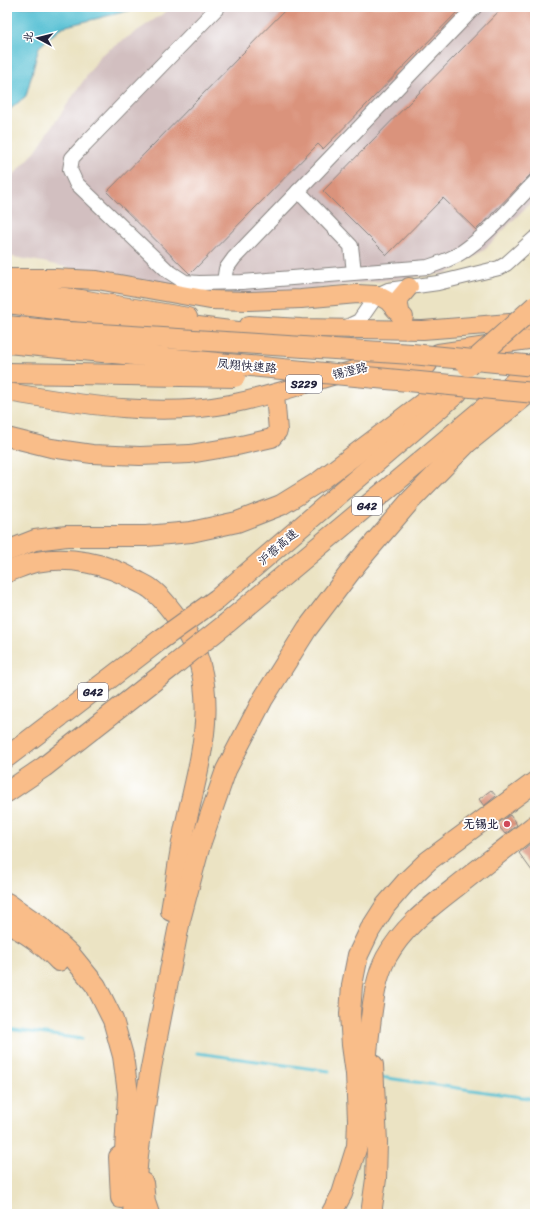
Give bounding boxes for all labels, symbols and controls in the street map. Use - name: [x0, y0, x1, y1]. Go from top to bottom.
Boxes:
- north arrow: [18, 18, 58, 58]
- text: 北: [18, 30, 39, 43]
- street label: 凤翔快速路: [216, 352, 278, 380]
- street label: 锡澄路: [330, 356, 370, 386]
- road number: S229: [286, 375, 322, 393]
- road number: G42: [352, 497, 382, 515]
- street label: 沪蓉高速: [253, 523, 303, 571]
- road number: G42: [78, 683, 108, 701]
- place label: 无锡北: [463, 813, 499, 835]
- marker: 无锡北: [502, 819, 512, 829]

